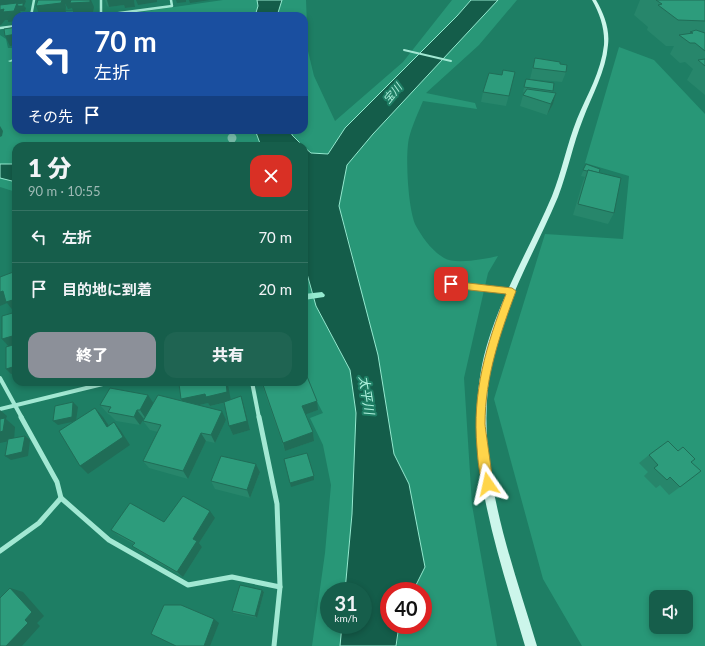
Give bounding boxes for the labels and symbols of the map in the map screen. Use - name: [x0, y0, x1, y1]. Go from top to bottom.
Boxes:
- water label: 宝川: [380, 80, 405, 106]
- pin: [434, 267, 468, 301]
- water label: 太平川: [356, 374, 378, 417]
- position arrow: [467, 463, 509, 505]
- speed limit sign: 40: [380, 582, 432, 634]

